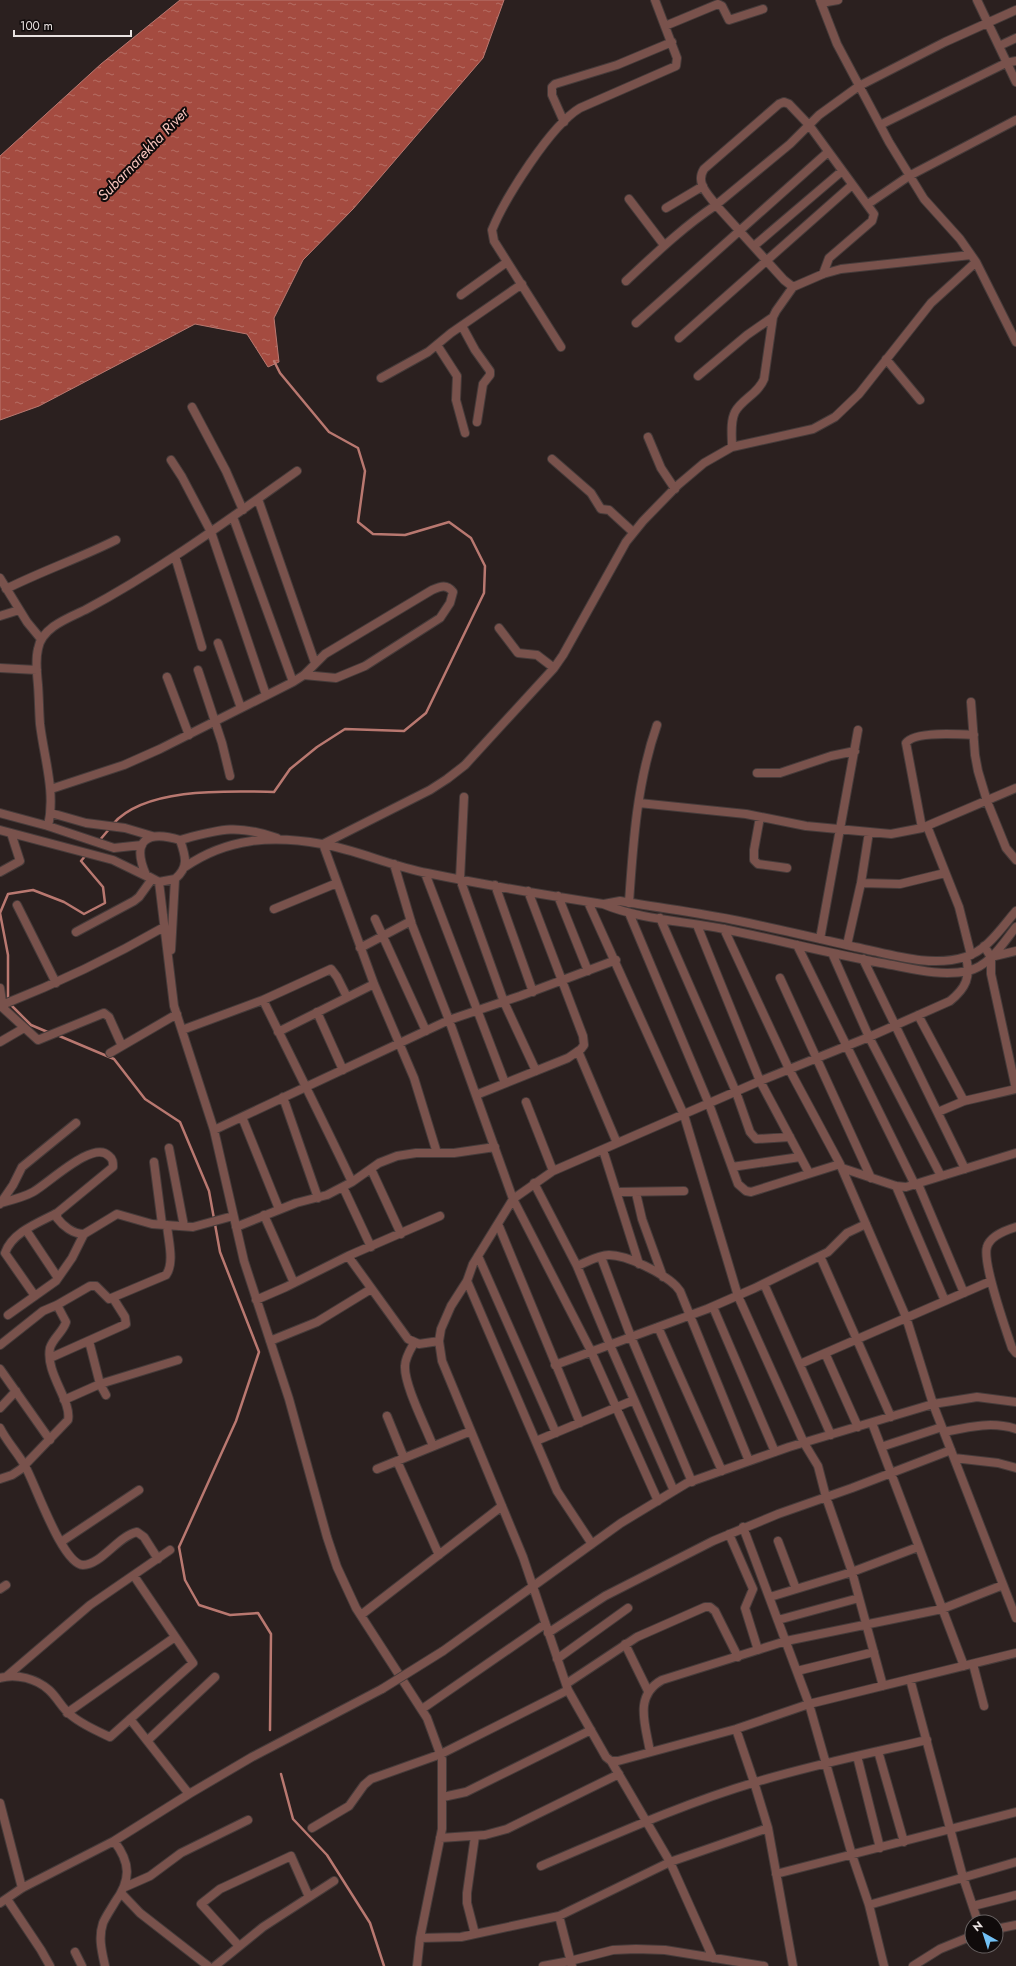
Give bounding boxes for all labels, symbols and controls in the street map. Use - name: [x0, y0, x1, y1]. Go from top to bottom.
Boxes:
- scale bar: [14, 12, 131, 38]
- text: 100 m: [20, 17, 53, 35]
- water label: Subarnarekha River: [92, 101, 194, 206]
- north arrow: [964, 1914, 1004, 1954]
- text: N: [969, 1917, 986, 1935]

